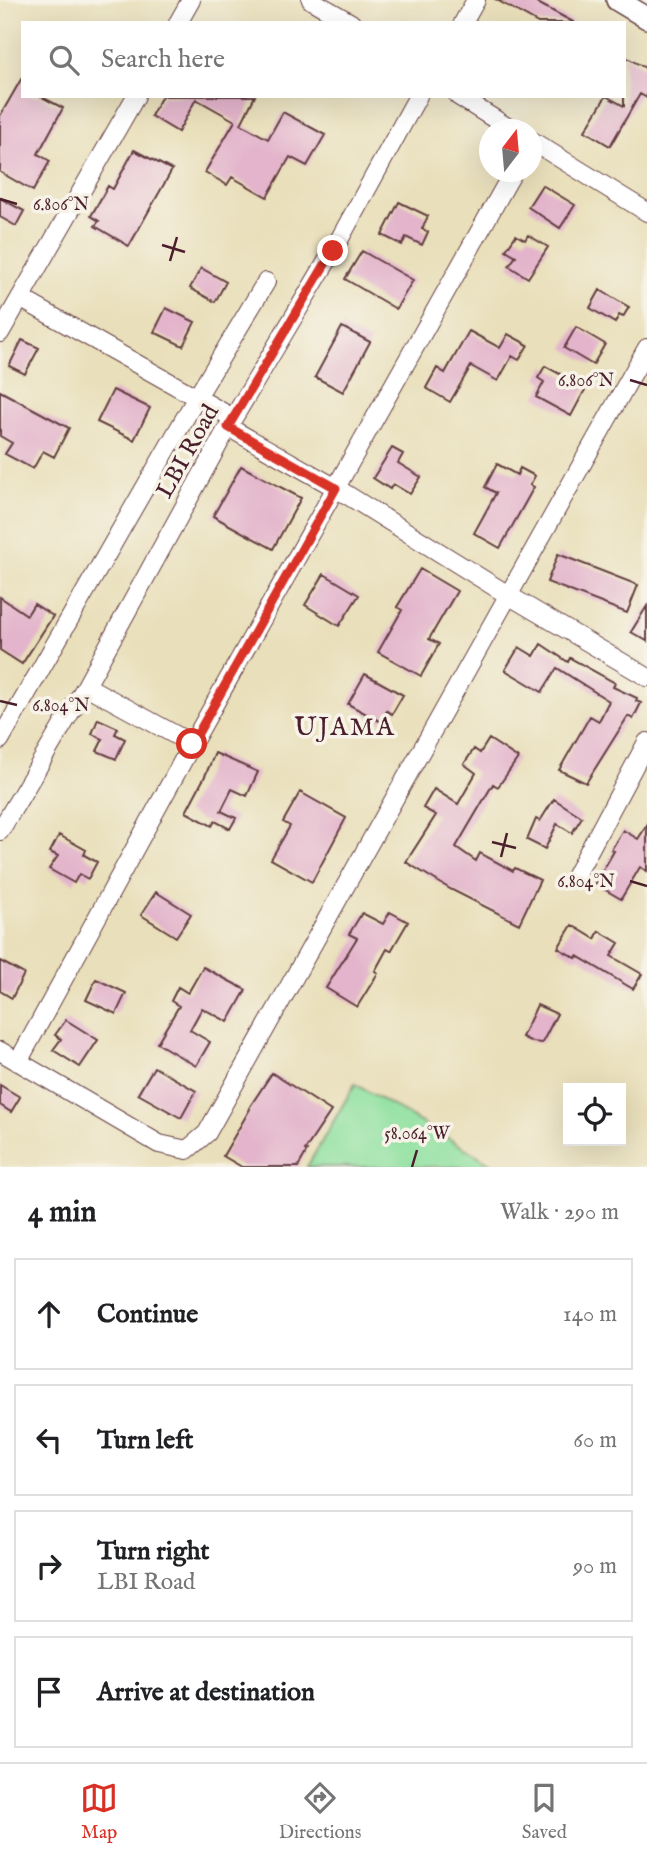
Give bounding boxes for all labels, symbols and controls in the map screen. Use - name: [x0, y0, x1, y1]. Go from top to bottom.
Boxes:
- search box: [21, 21, 626, 98]
- icon: search: [45, 41, 83, 79]
- text: Search here: [101, 43, 225, 76]
- north arrow: [479, 119, 542, 182]
- text: 6.806°N: [33, 194, 90, 217]
- route end: [317, 235, 348, 266]
- text: 6.806°N: [558, 370, 615, 393]
- street label: LBI Road: [150, 399, 227, 504]
- text: 6.804°N: [32, 695, 90, 718]
- district label: UJAMA: [294, 711, 396, 744]
- route start: [176, 728, 207, 759]
- text: 6.804°N: [557, 871, 615, 894]
- map controls: [563, 1083, 626, 1146]
- button: locate: [563, 1083, 626, 1146]
- text: 58.064°W: [384, 1123, 451, 1146]
- text: 4 min: [28, 1194, 96, 1232]
- text: Walk · 290 m: [500, 1198, 619, 1227]
- icon: ahead: [30, 1295, 68, 1333]
- text: Continue: [97, 1298, 198, 1331]
- text: 140 m: [563, 1300, 617, 1329]
- icon: left: [30, 1421, 68, 1459]
- text: Turn left: [97, 1424, 194, 1457]
- text: 60 m: [573, 1426, 617, 1455]
- text: Turn right: [97, 1535, 210, 1568]
- icon: right: [30, 1547, 68, 1585]
- text: 90 m: [573, 1552, 617, 1581]
- text: LBI Road: [97, 1568, 195, 1597]
- icon: arrive: [30, 1673, 68, 1711]
- text: Arrive at destination: [97, 1676, 315, 1709]
- tab: Map: [80, 1779, 118, 1845]
- tab: Directions: [279, 1779, 361, 1845]
- tab: Saved: [522, 1779, 567, 1845]

